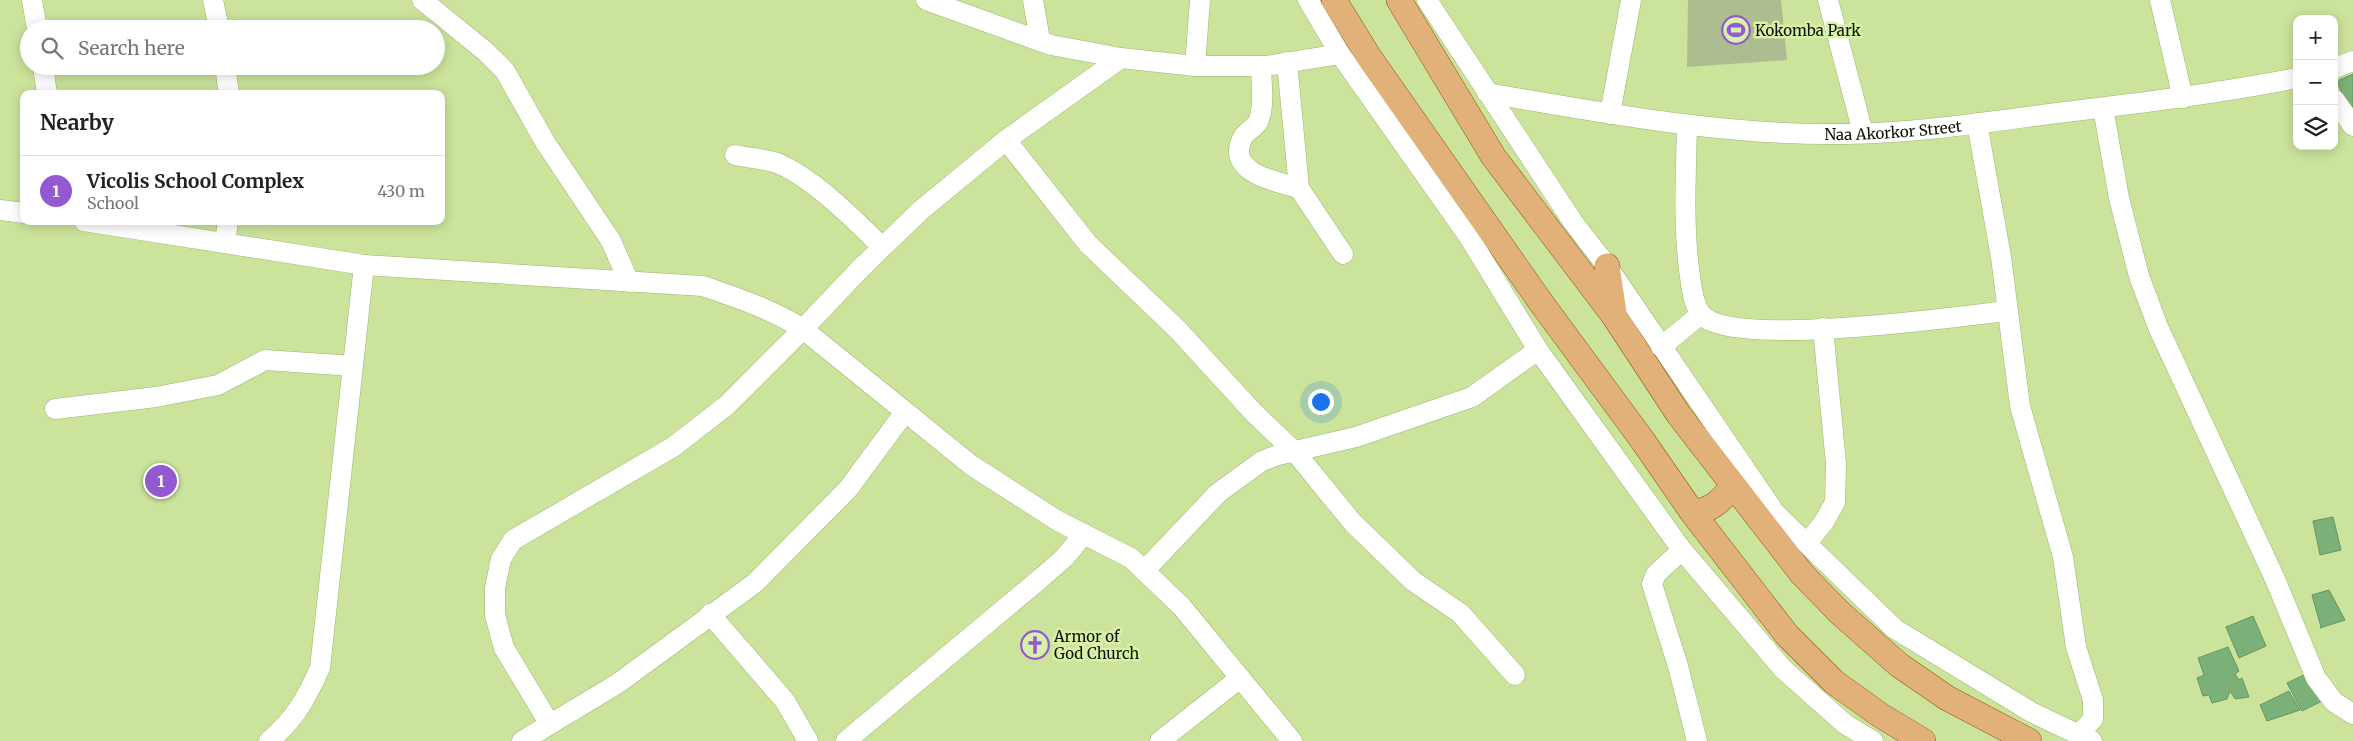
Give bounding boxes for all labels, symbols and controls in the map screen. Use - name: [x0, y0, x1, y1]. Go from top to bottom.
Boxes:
- sports icon: Kokomba Park: [1721, 15, 1751, 45]
- map controls: [2293, 15, 2338, 150]
- button: +: [2293, 15, 2338, 60]
- search box: [20, 20, 445, 75]
- place label: Kokomba Park: [1755, 21, 1861, 40]
- icon: search: [38, 34, 66, 62]
- text: Search here: [78, 36, 185, 60]
- button: −: [2293, 60, 2338, 105]
- button: layers: [2293, 105, 2338, 150]
- text: Nearby: [40, 109, 114, 136]
- street label: Naa Akorkor Street: [1825, 116, 1963, 144]
- text: Vicolis School Complex: [87, 169, 304, 193]
- text: 1: [52, 181, 60, 201]
- text: 430 m: [378, 181, 425, 201]
- text: School: [87, 193, 139, 213]
- your location: [1308, 389, 1334, 415]
- pin: 1: [145, 462, 177, 500]
- place label: Armor of God Church: [1053, 627, 1139, 663]
- church icon: Armor of God Church: [1020, 630, 1050, 660]

